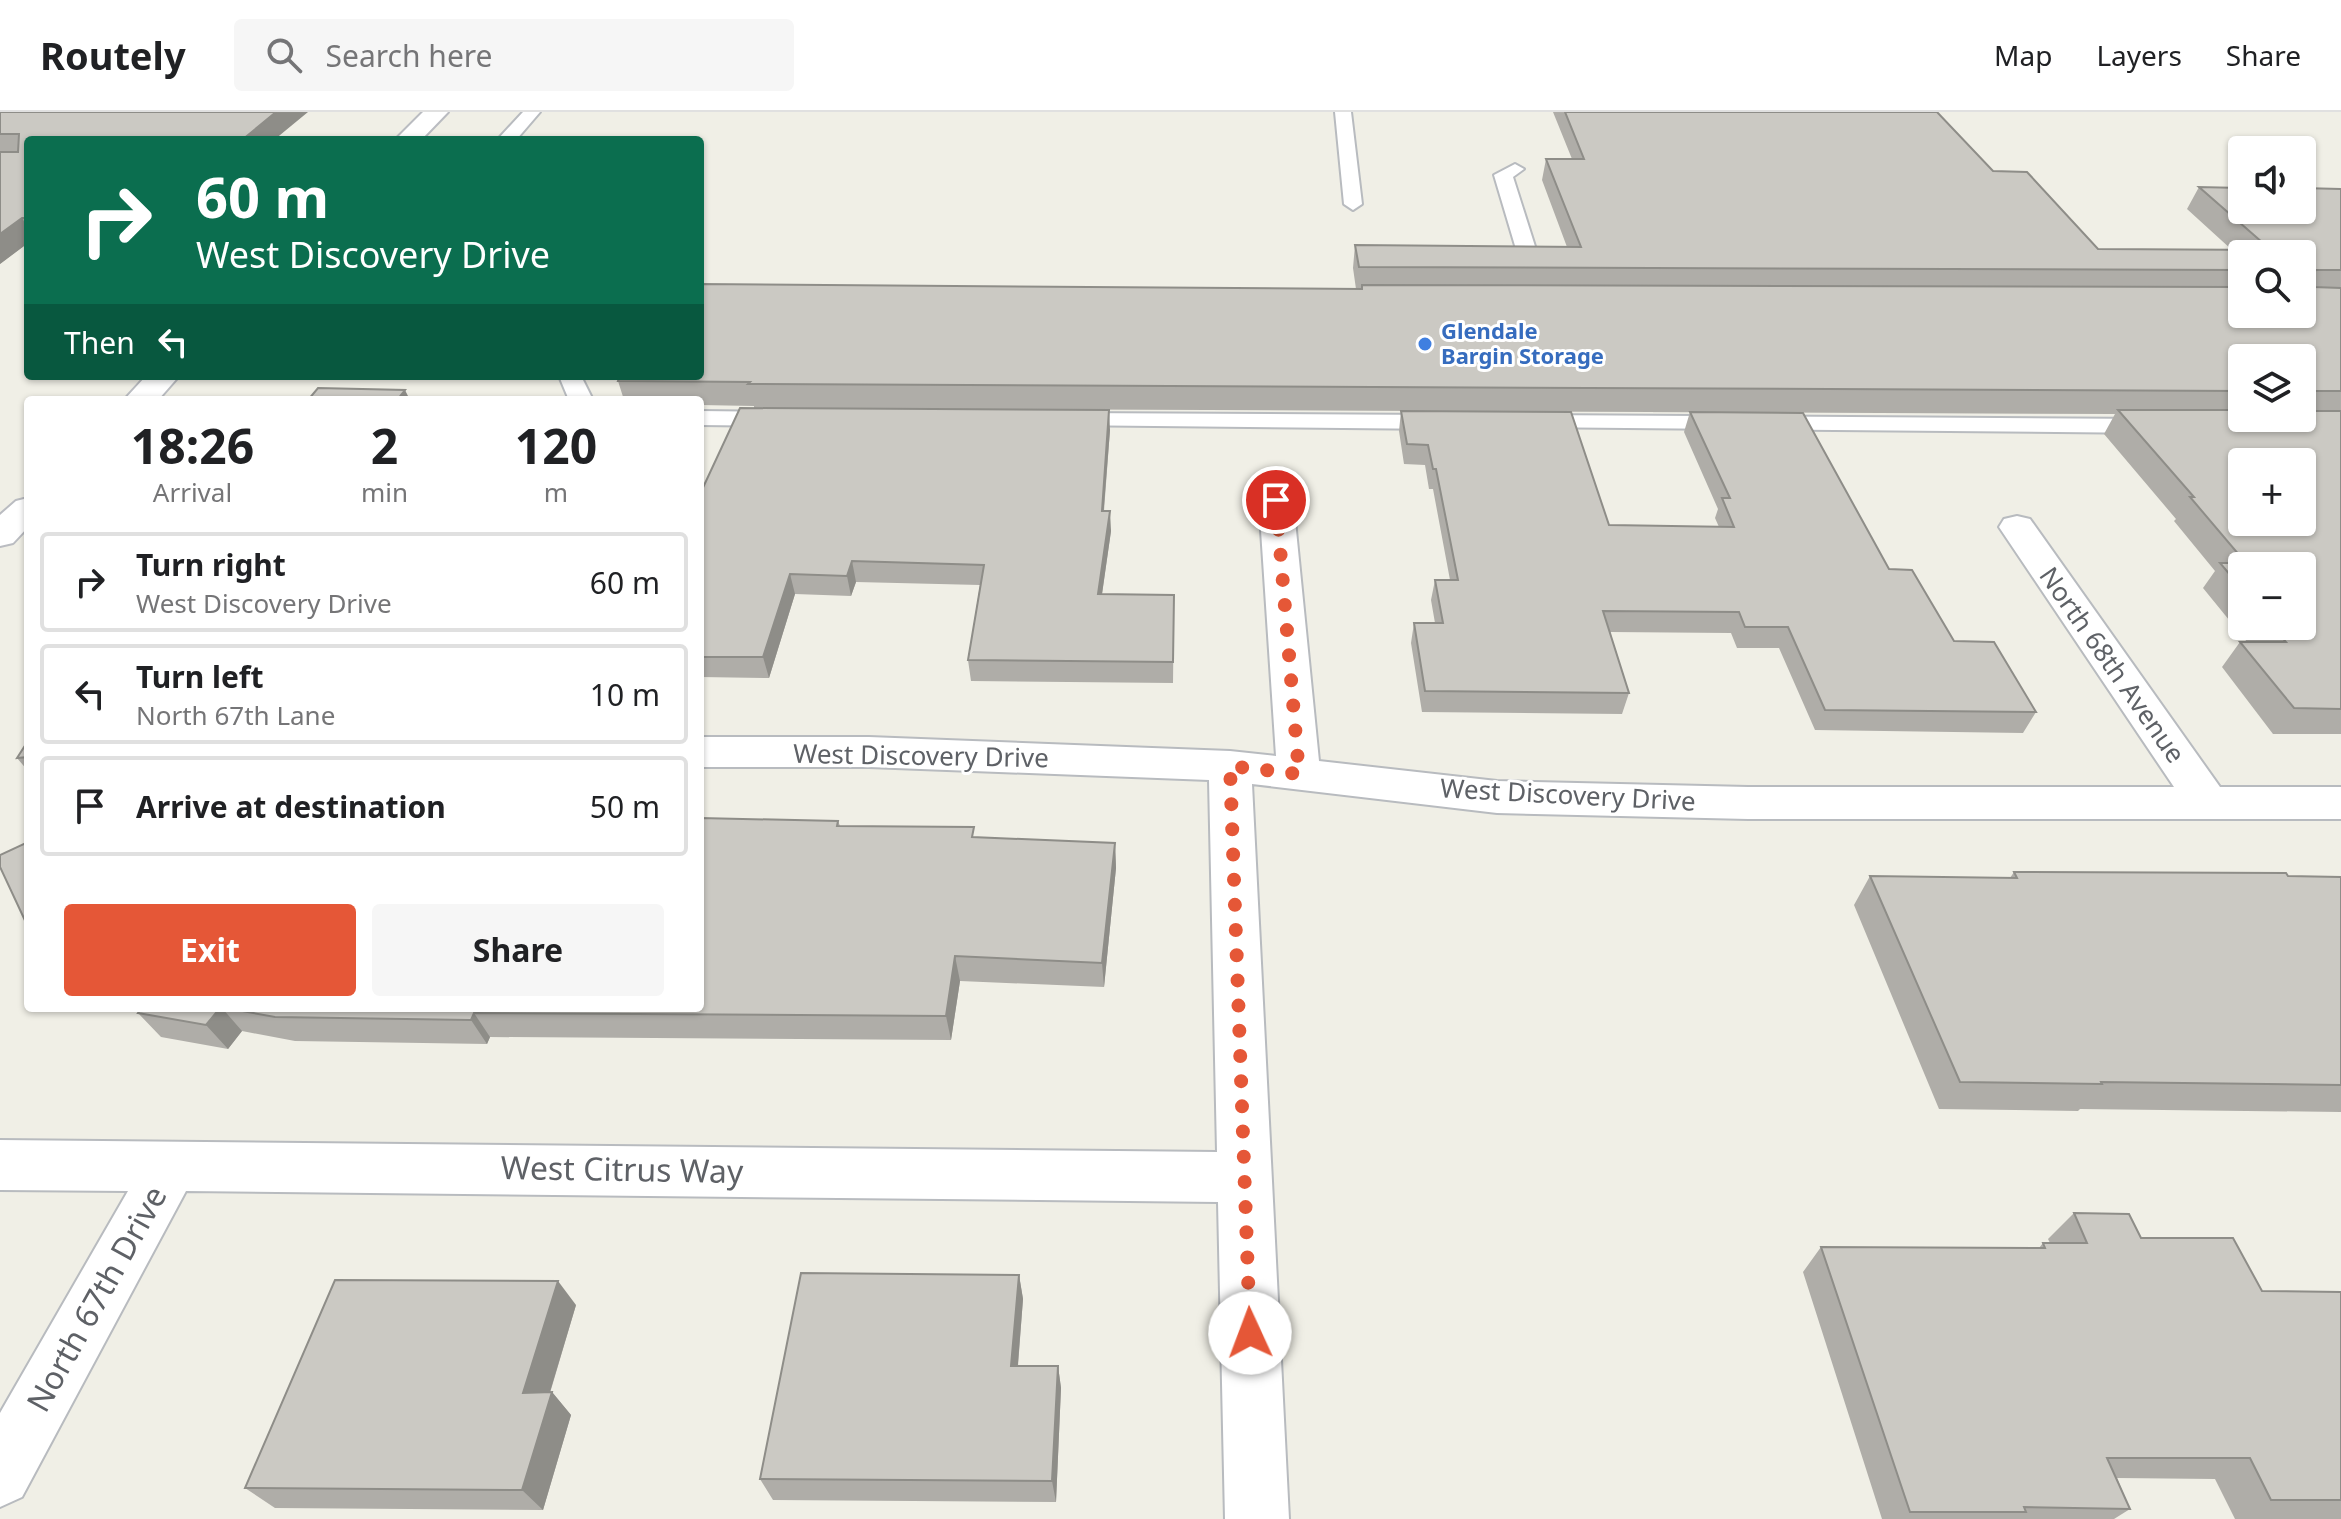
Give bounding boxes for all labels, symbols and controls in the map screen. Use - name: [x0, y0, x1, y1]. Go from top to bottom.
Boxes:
- search box: [234, 19, 794, 91]
- text: Routely: [40, 29, 186, 81]
- icon: search: [262, 33, 306, 77]
- text: Search here: [326, 35, 493, 76]
- text: Map: [1994, 36, 2052, 74]
- text: Layers: [2096, 36, 2182, 74]
- text: Share: [2226, 36, 2301, 74]
- map controls: [2228, 136, 2316, 640]
- button: sound: [2228, 136, 2316, 224]
- text: 60 m: [196, 158, 329, 234]
- icon: right: [64, 168, 168, 272]
- text: West Discovery Drive: [196, 230, 550, 279]
- button: search: [2228, 240, 2316, 328]
- place label: Glendale Bargin Storage: [1441, 315, 1604, 370]
- icon: left: [151, 320, 195, 364]
- text: Then: [64, 322, 135, 363]
- marker: Glendale Bargin Storage: [1416, 335, 1434, 353]
- button: layers: [2228, 344, 2316, 432]
- text: 18:26: [131, 413, 254, 478]
- text: 2: [371, 413, 398, 478]
- text: 120: [515, 413, 597, 478]
- button: +: [2228, 448, 2316, 536]
- pin: [1242, 466, 1310, 534]
- text: Arrival: [153, 474, 232, 510]
- text: min: [361, 474, 408, 510]
- text: m: [544, 474, 568, 510]
- icon: arrive: [1254, 478, 1298, 522]
- text: Turn right: [136, 544, 286, 585]
- button: −: [2228, 552, 2316, 640]
- street label: North 68th Avenue: [2032, 559, 2194, 770]
- icon: right: [68, 560, 112, 604]
- text: 60 m: [590, 562, 660, 603]
- text: West Discovery Drive: [136, 585, 392, 621]
- text: Turn left: [136, 656, 264, 697]
- icon: left: [68, 672, 112, 716]
- text: 10 m: [590, 674, 660, 715]
- text: North 67th Lane: [136, 697, 335, 733]
- street label: West Discovery Drive: [793, 735, 1049, 775]
- street label: West Discovery Drive: [1439, 769, 1697, 819]
- icon: arrive: [68, 784, 112, 828]
- text: Arrive at destination: [136, 786, 446, 827]
- text: 50 m: [590, 786, 660, 827]
- button: Exit: [64, 904, 356, 996]
- button: Share: [372, 904, 664, 996]
- street label: West Citrus Way: [500, 1145, 744, 1192]
- street label: North 67th Drive: [16, 1178, 176, 1419]
- position arrow: [1208, 1291, 1292, 1375]

